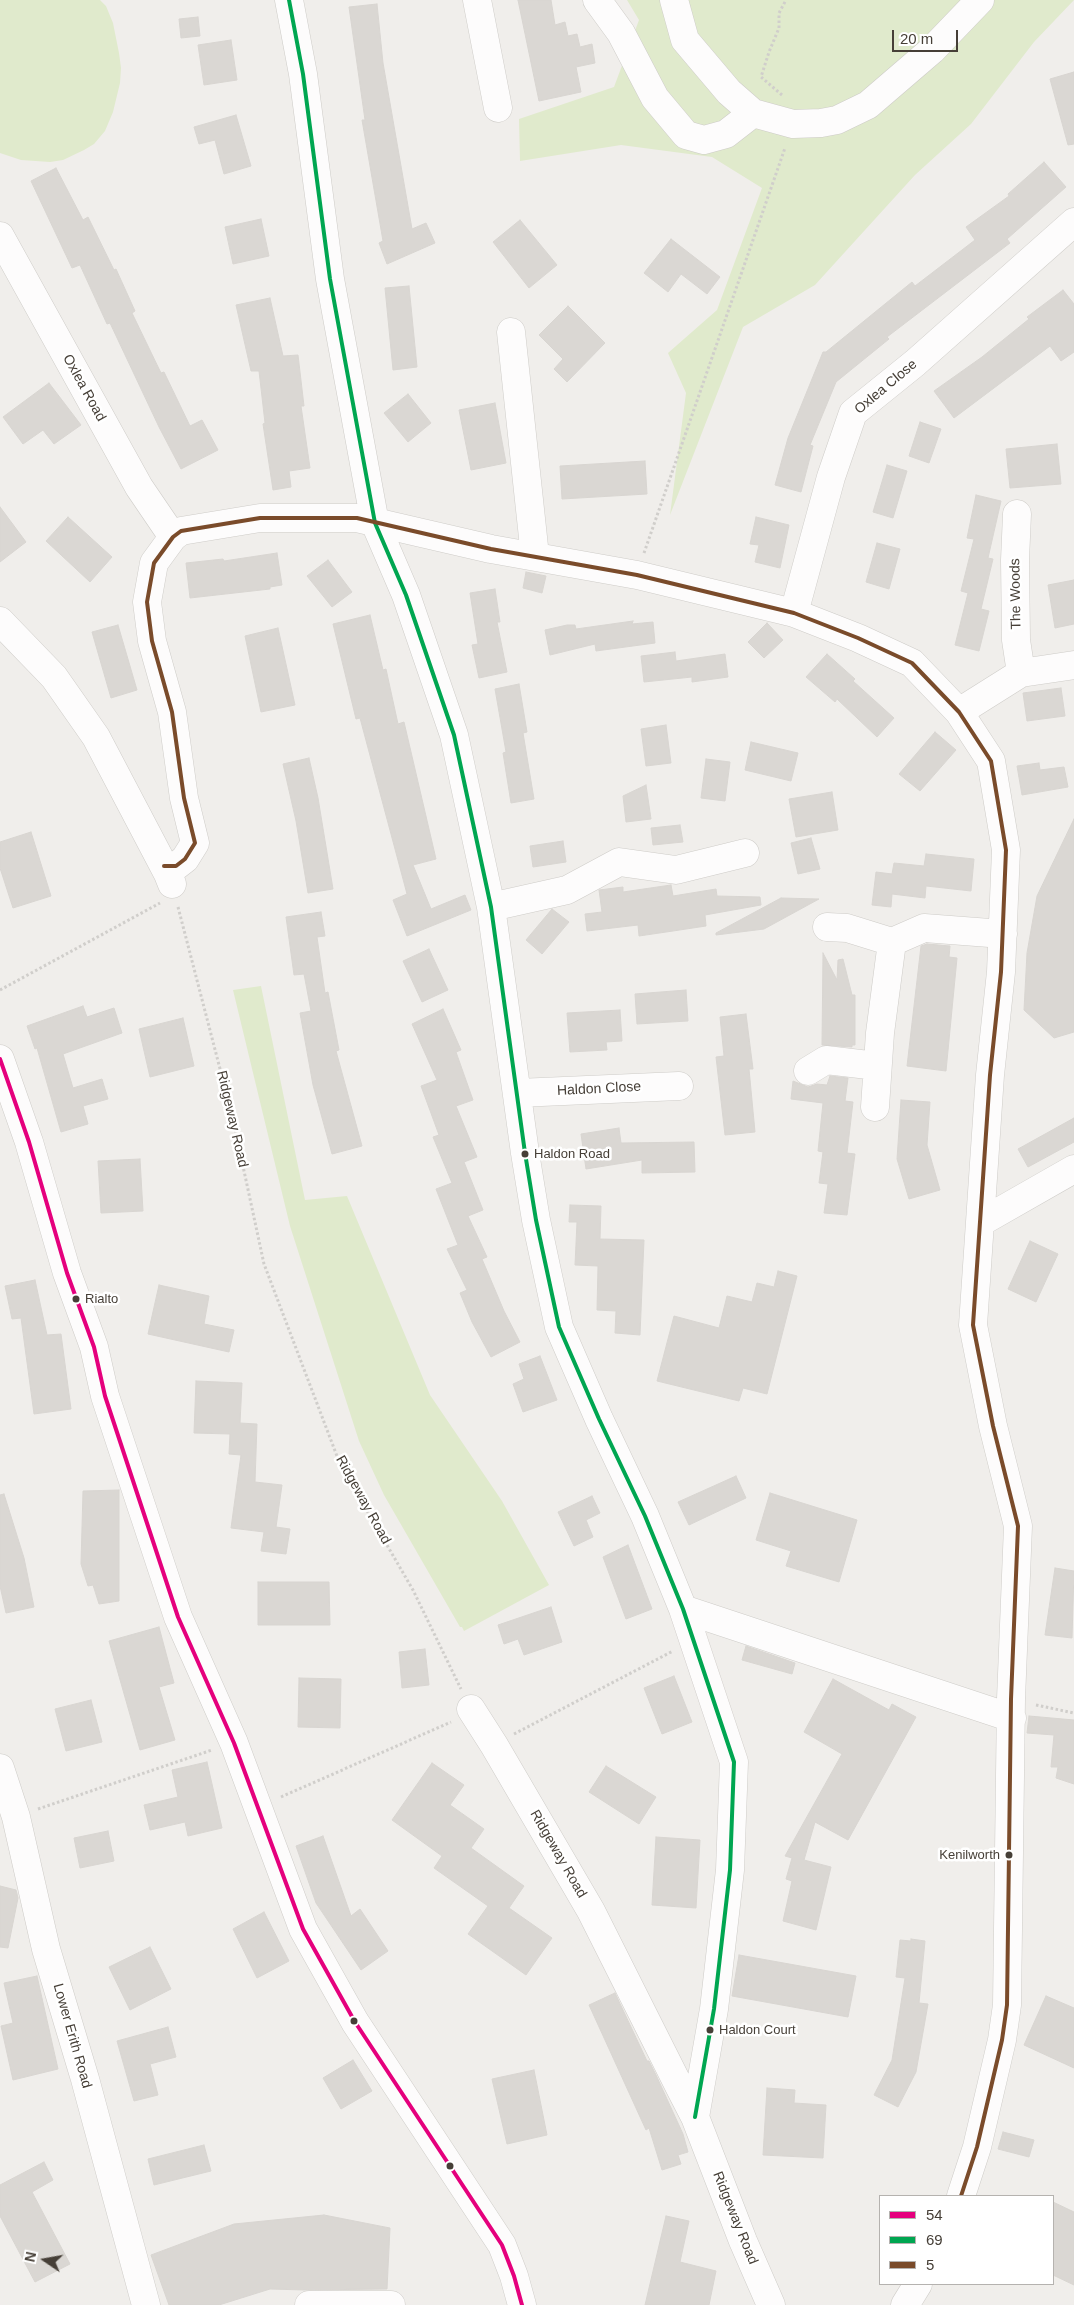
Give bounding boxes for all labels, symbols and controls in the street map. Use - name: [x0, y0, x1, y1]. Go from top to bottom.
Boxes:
- scale bar: [894, 20, 960, 52]
- text: 20 m: [900, 30, 933, 47]
- street label: Oxlea Road: [59, 352, 109, 424]
- street label: Oxlea Close: [851, 356, 921, 418]
- street label: The Woods: [1007, 558, 1025, 630]
- street label: Ridgeway Road: [213, 1069, 251, 1169]
- street label: Haldon Close: [557, 1078, 641, 1100]
- place label: Haldon Road: [534, 1146, 610, 1162]
- marker: Haldon Road: [520, 1149, 530, 1159]
- place label: Rialto: [85, 1291, 118, 1307]
- marker: Rialto: [71, 1294, 81, 1304]
- street label: Ridgeway Road: [332, 1453, 394, 1547]
- street label: Ridgeway Road: [526, 1807, 590, 1901]
- place label: Kenilworth: [939, 1847, 1000, 1863]
- marker: Kenilworth: [1004, 1850, 1014, 1860]
- street label: Lower Erith Road: [49, 1982, 95, 2090]
- unlabelled marker: [349, 2016, 359, 2026]
- place label: Haldon Court: [719, 2022, 796, 2038]
- marker: Haldon Court: [705, 2025, 715, 2035]
- unlabelled marker: [445, 2161, 455, 2171]
- street label: Ridgeway Road: [709, 2169, 761, 2267]
- legend: [879, 2195, 1054, 2285]
- text: 54: [926, 2206, 943, 2223]
- text: 69: [926, 2231, 943, 2248]
- north arrow: [20, 2235, 70, 2285]
- text: N: [21, 2250, 39, 2263]
- text: 5: [926, 2256, 934, 2273]

